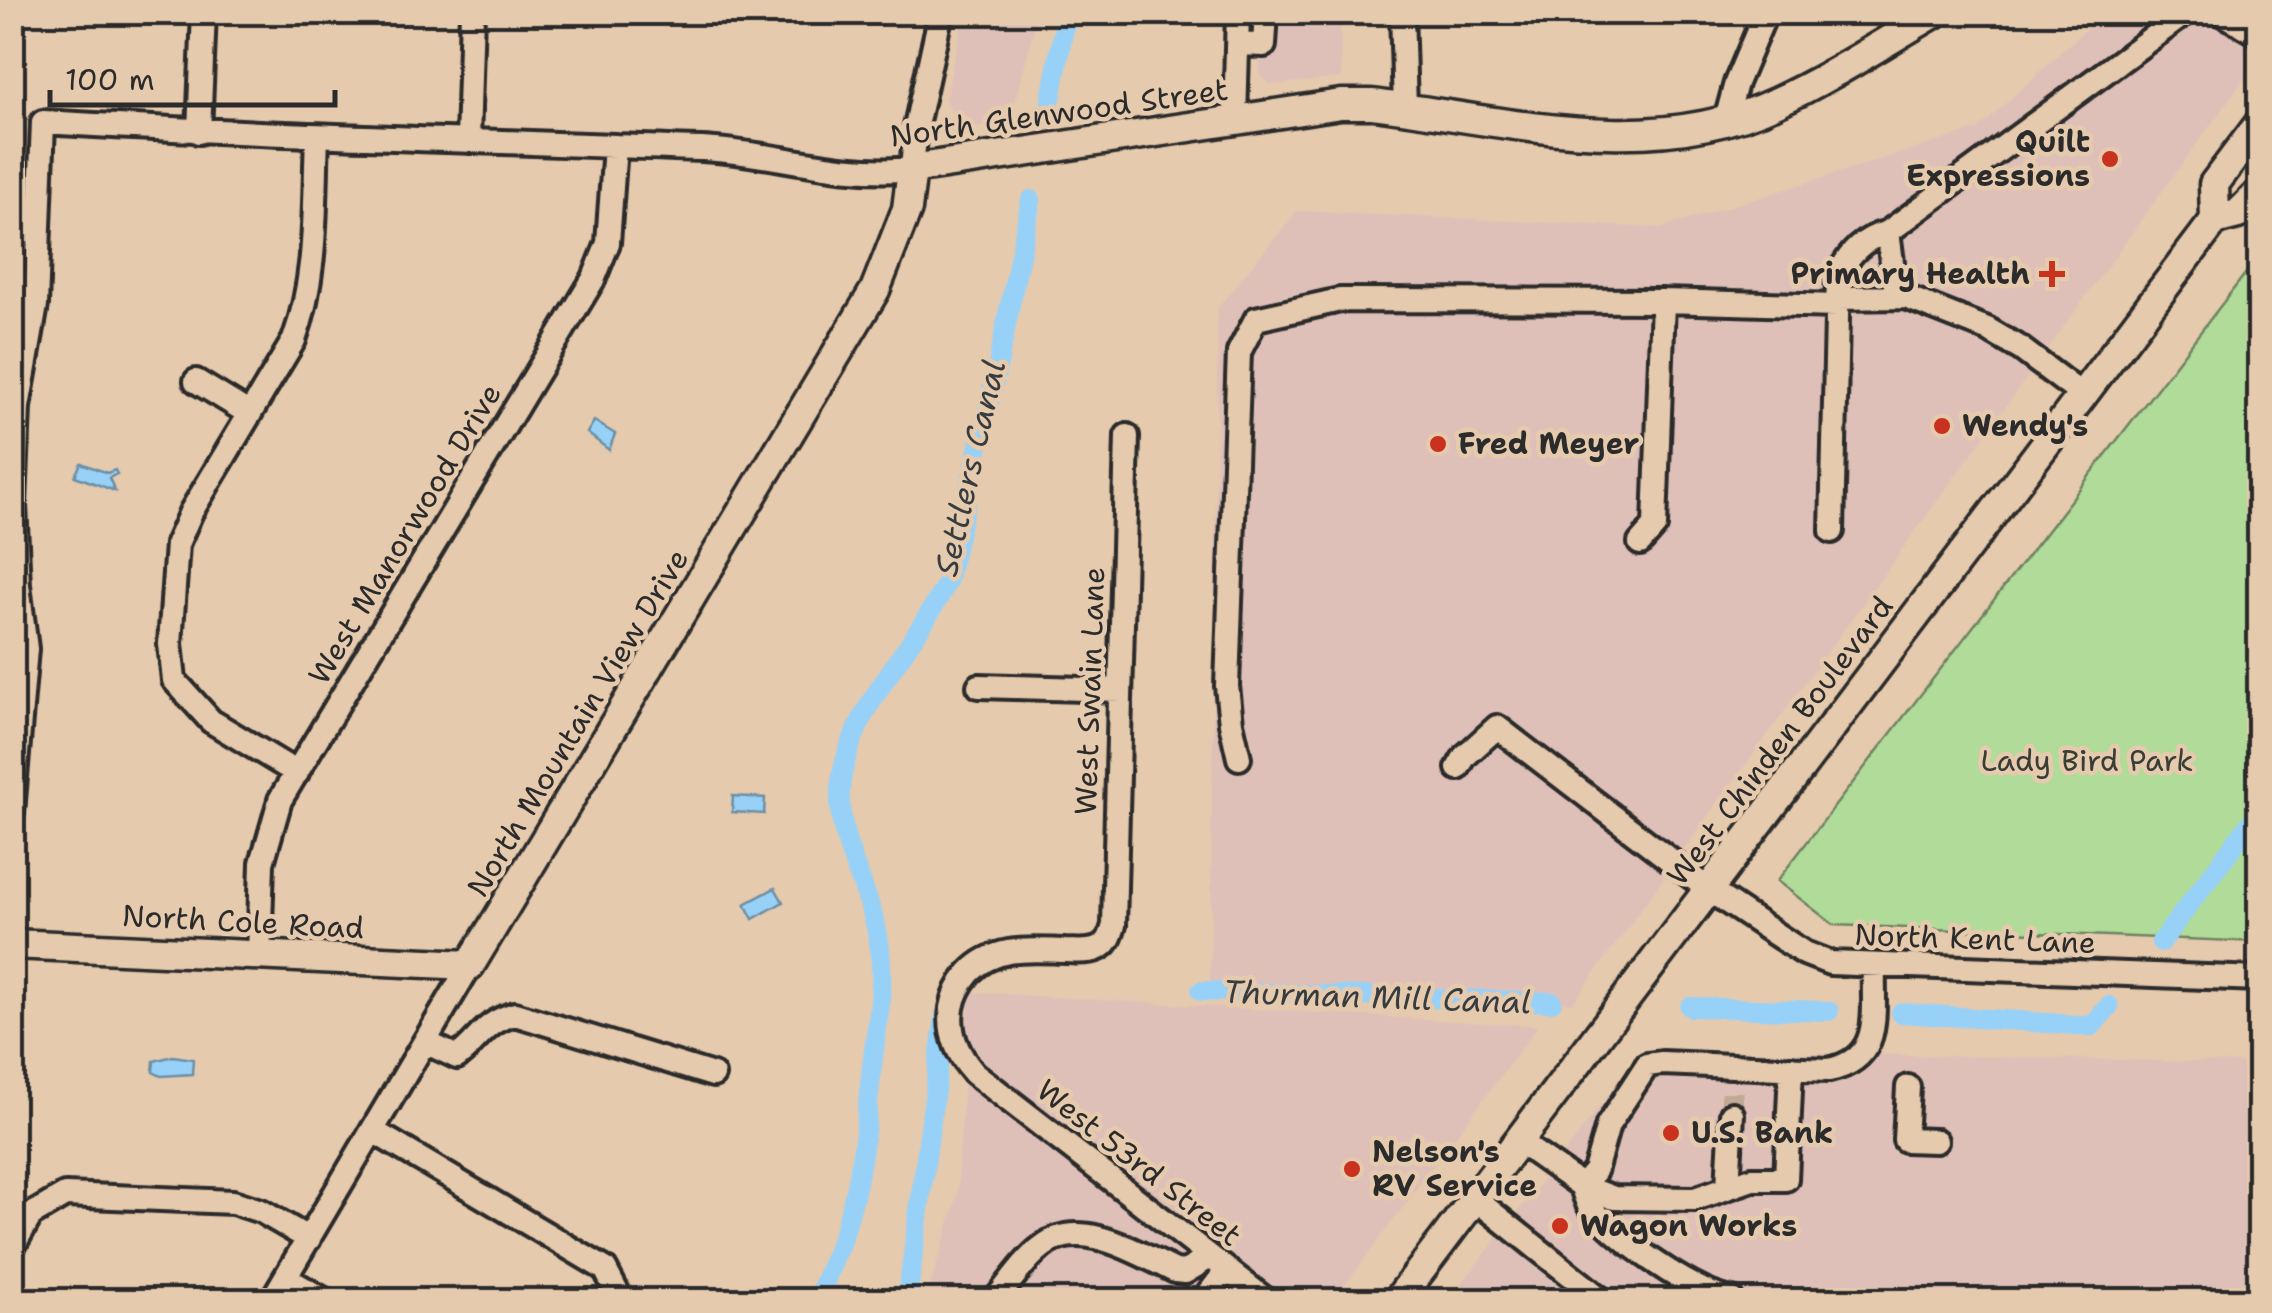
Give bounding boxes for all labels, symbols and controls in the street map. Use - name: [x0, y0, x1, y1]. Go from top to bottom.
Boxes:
- scale bar: [50, 45, 335, 107]
- text: 100 m: [65, 59, 155, 100]
- street label: North Glenwood Street: [887, 68, 1231, 157]
- place label: Quilt Expressions: [1906, 121, 2090, 196]
- marker: Quilt Expressions: [2099, 148, 2121, 170]
- place label: Primary Health: [1790, 253, 2030, 294]
- marker: Primary Health: [2039, 261, 2065, 287]
- water label: Settlers Canal: [924, 356, 1015, 580]
- street label: West Manorwood Drive: [298, 376, 511, 692]
- place label: Wendy's: [1962, 405, 2088, 446]
- marker: Wendy's: [1931, 415, 1953, 437]
- place label: Fred Meyer: [1458, 423, 1639, 464]
- marker: Fred Meyer: [1427, 433, 1449, 455]
- street label: North Mountain View Drive: [457, 541, 698, 905]
- street label: West Swain Lane: [1065, 566, 1114, 816]
- street label: West Chinden Boulevard: [1657, 588, 1902, 894]
- park label: Lady Bird Park: [1980, 740, 2194, 781]
- street label: North Cole Road: [121, 895, 365, 948]
- street label: North Kent Lane: [1854, 914, 2096, 963]
- water label: Thurman Mill Canal: [1222, 970, 1532, 1023]
- street label: West 53rd Street: [1028, 1070, 1250, 1256]
- place label: U.S. Bank: [1691, 1112, 1833, 1153]
- marker: U.S. Bank: [1660, 1122, 1682, 1144]
- place label: Nelson's RV Service: [1372, 1131, 1537, 1206]
- marker: Nelson's RV Service: [1341, 1158, 1363, 1180]
- place label: Wagon Works: [1580, 1205, 1797, 1246]
- marker: Wagon Works: [1549, 1215, 1571, 1237]

